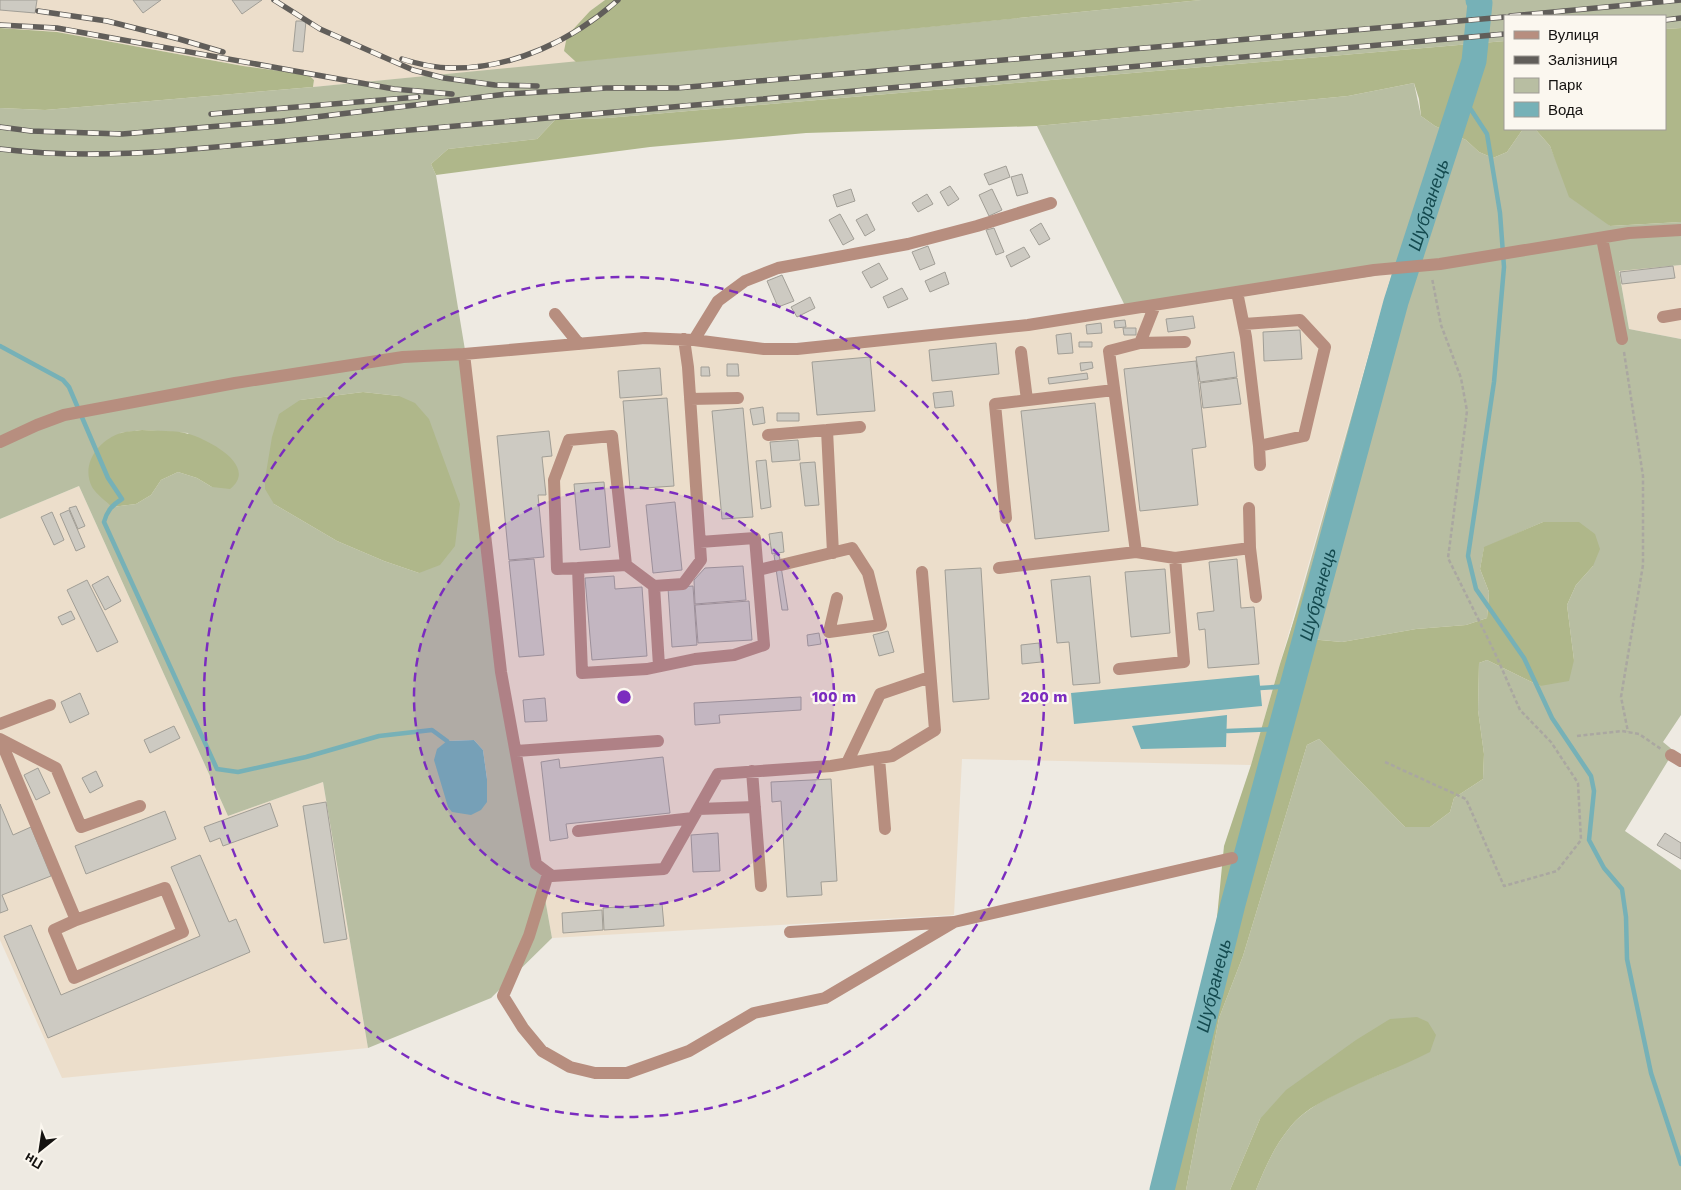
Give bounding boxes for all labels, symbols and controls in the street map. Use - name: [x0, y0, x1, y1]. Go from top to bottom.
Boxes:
- legend: [1504, 15, 1666, 130]
- text: Вулиця: [1548, 26, 1599, 44]
- text: Залізниця: [1548, 51, 1618, 69]
- text: Парк: [1548, 76, 1582, 94]
- text: Вода: [1548, 101, 1584, 119]
- water label: Шубранець: [1403, 156, 1452, 253]
- water label: Шубранець: [1294, 545, 1340, 643]
- centre of rings: [615, 688, 633, 706]
- text: 100 m: [812, 688, 856, 706]
- text: 200 m: [1021, 688, 1067, 706]
- water label: Шубранець: [1191, 936, 1235, 1034]
- north arrow: [15, 1125, 65, 1175]
- text: Пн: [21, 1150, 46, 1173]

